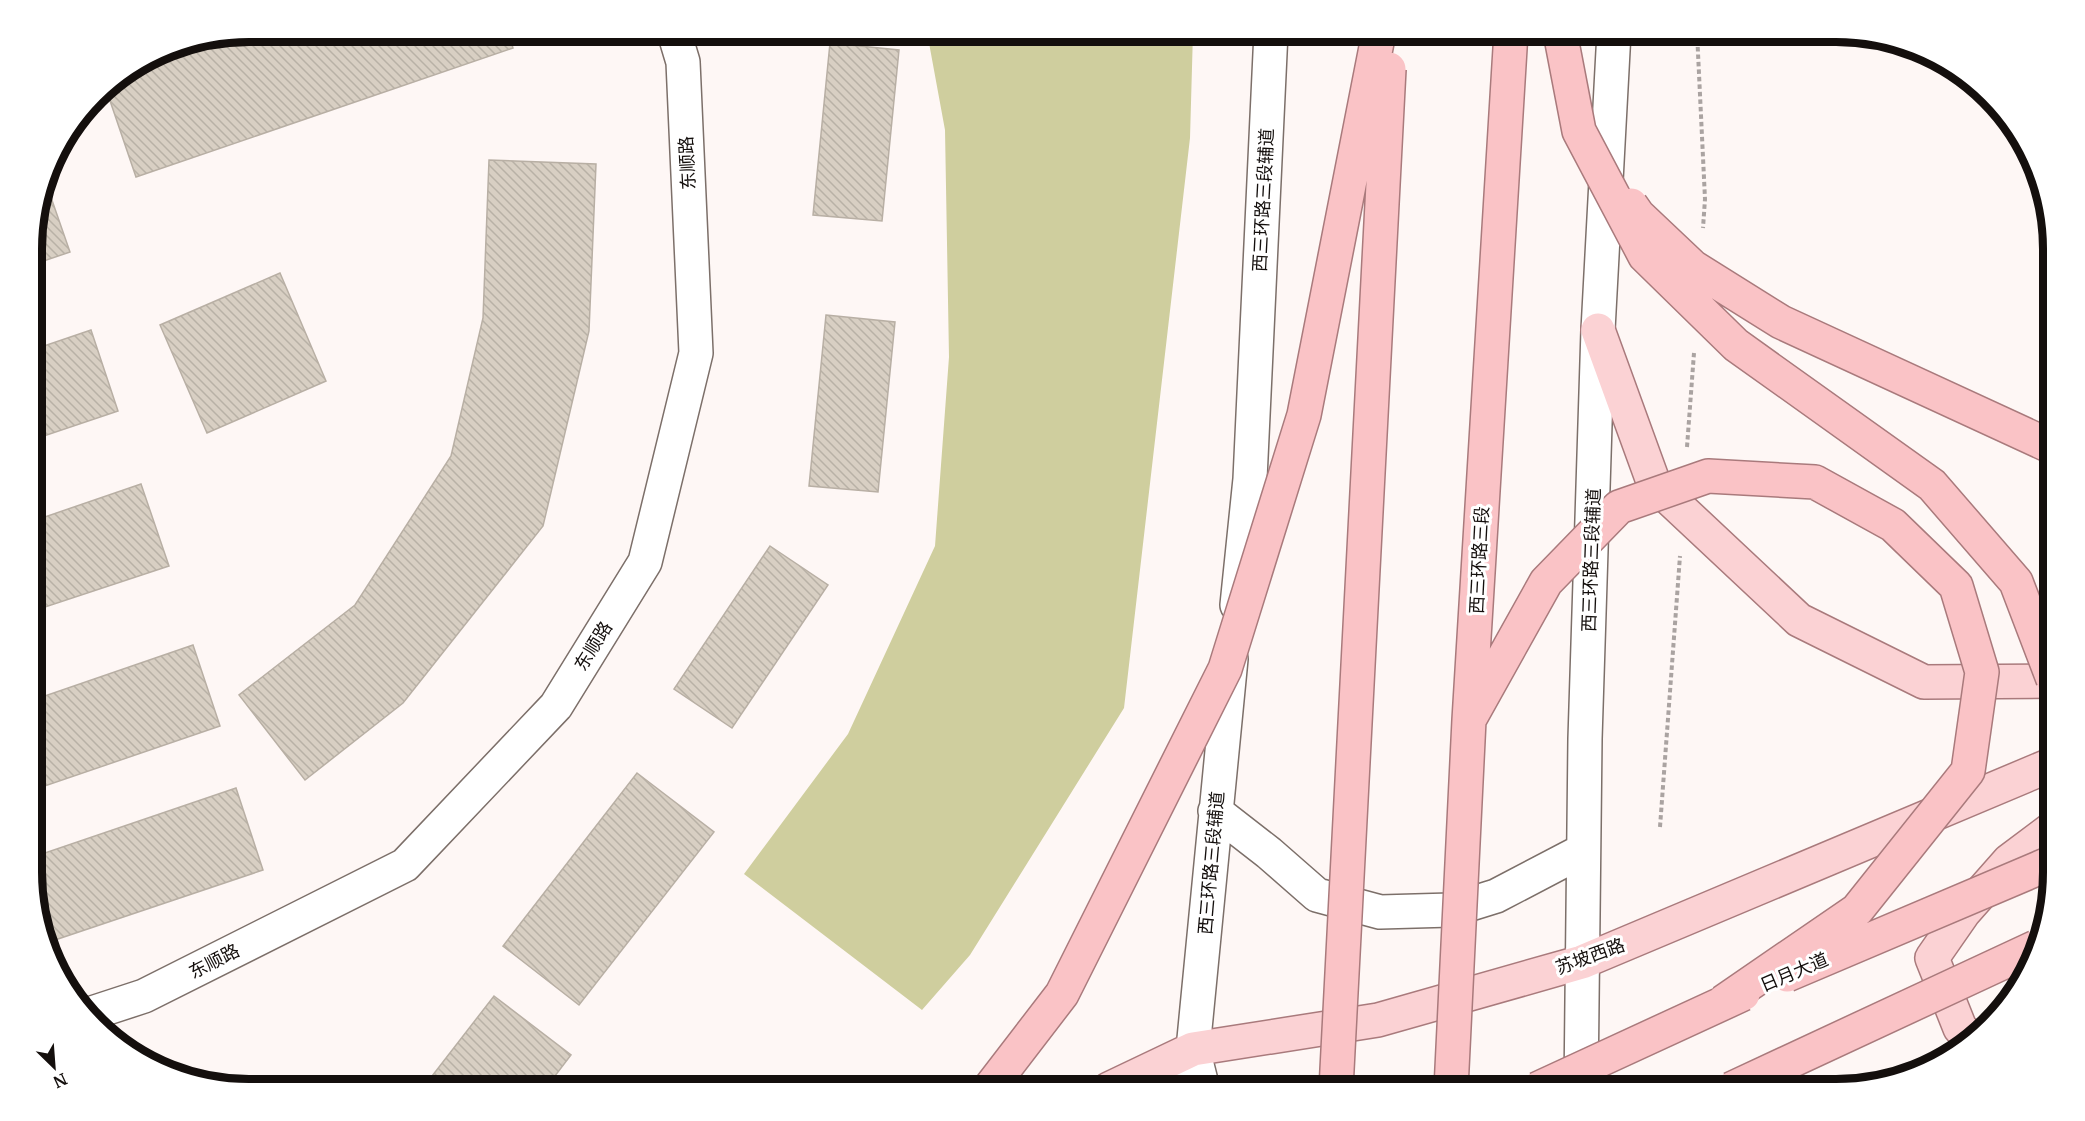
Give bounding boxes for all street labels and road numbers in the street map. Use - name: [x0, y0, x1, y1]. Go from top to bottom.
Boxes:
- street label: 西三环路三段辅道: [1248, 127, 1278, 273]
- street label: 东顺路: [674, 135, 700, 191]
- street label: 西三环路三段辅道: [1577, 488, 1605, 632]
- street label: 西三环路三段: [1465, 505, 1493, 615]
- street label: 东顺路: [569, 617, 617, 675]
- street label: 西三环路三段辅道: [1193, 790, 1229, 936]
- street label: 苏坡西路: [1552, 933, 1628, 979]
- street label: 东顺路: [185, 938, 243, 984]
- street label: 日月大道: [1756, 947, 1832, 997]

